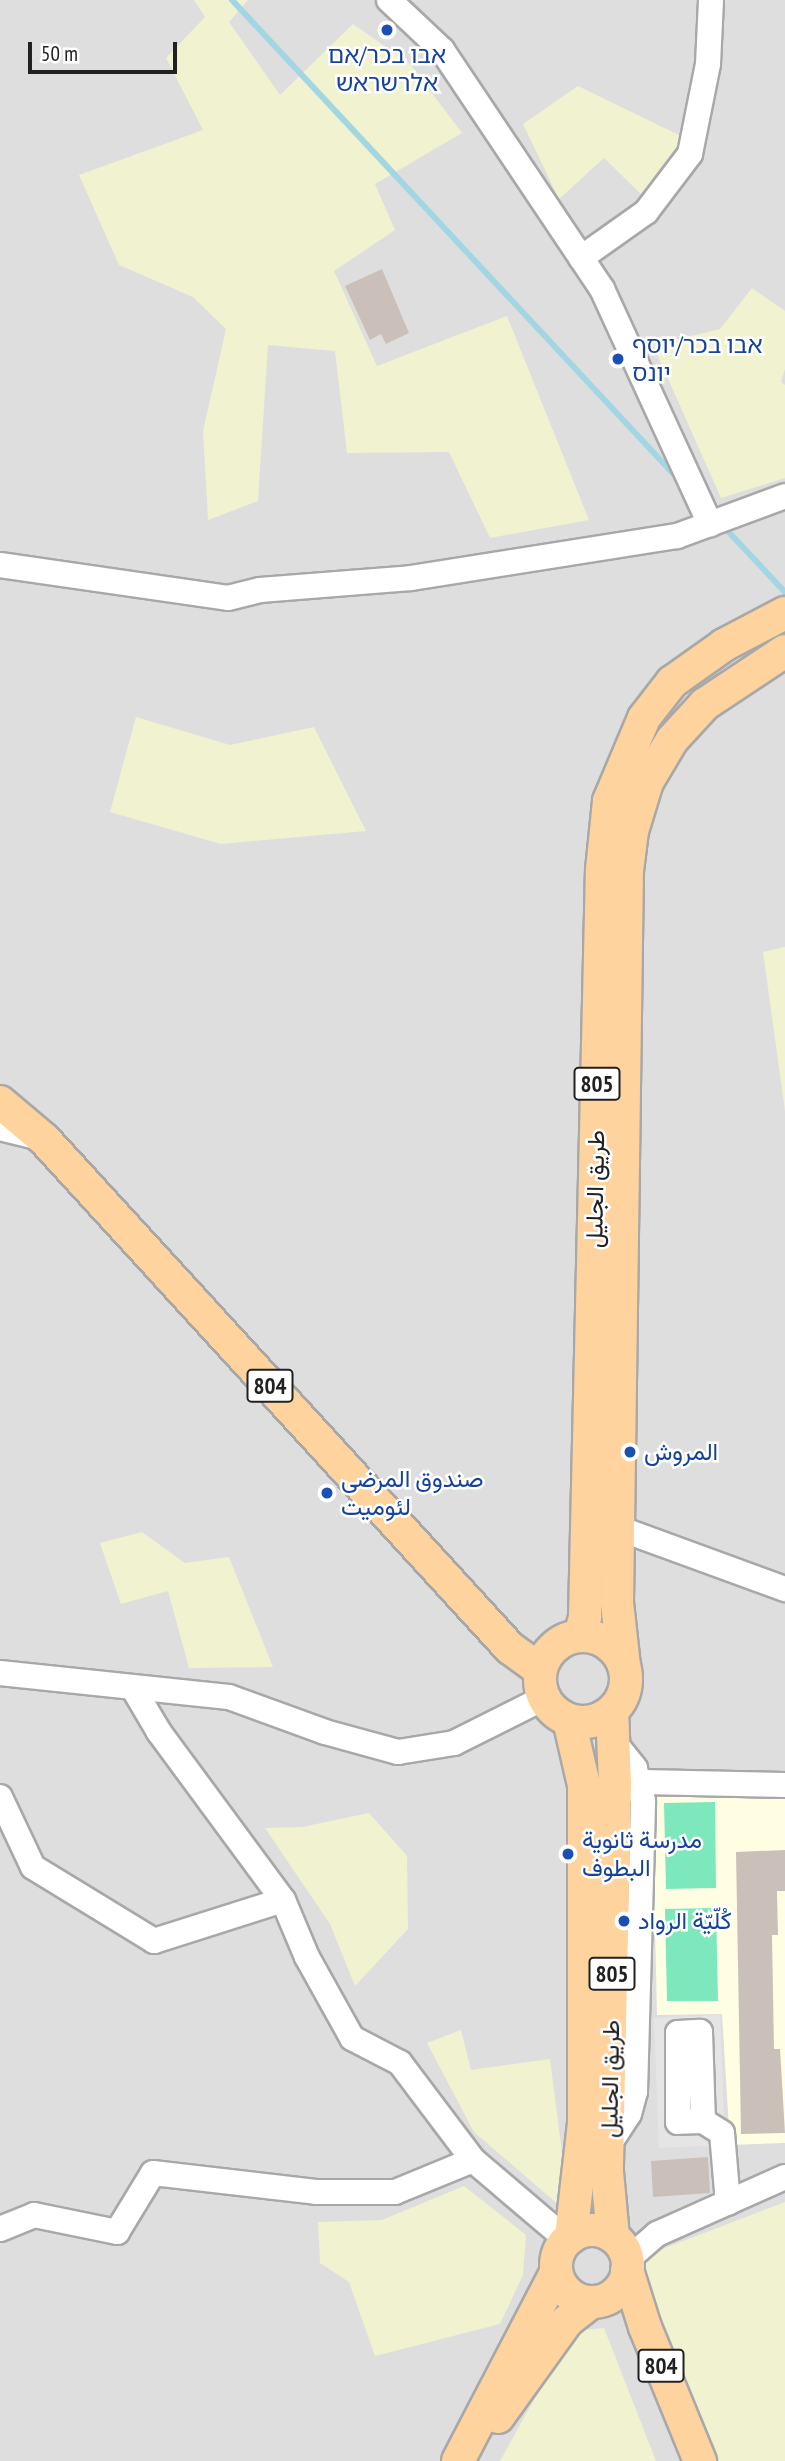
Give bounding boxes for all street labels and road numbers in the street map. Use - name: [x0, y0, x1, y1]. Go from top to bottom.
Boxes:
- road number: 805: [572, 1064, 622, 1104]
- street label: طريق الجليل: [580, 1130, 610, 1248]
- road number: 804: [246, 1366, 294, 1406]
- road number: 805: [588, 1954, 636, 1994]
- street label: طريق الجليل: [595, 2020, 625, 2138]
- road number: 804: [636, 2346, 686, 2386]

